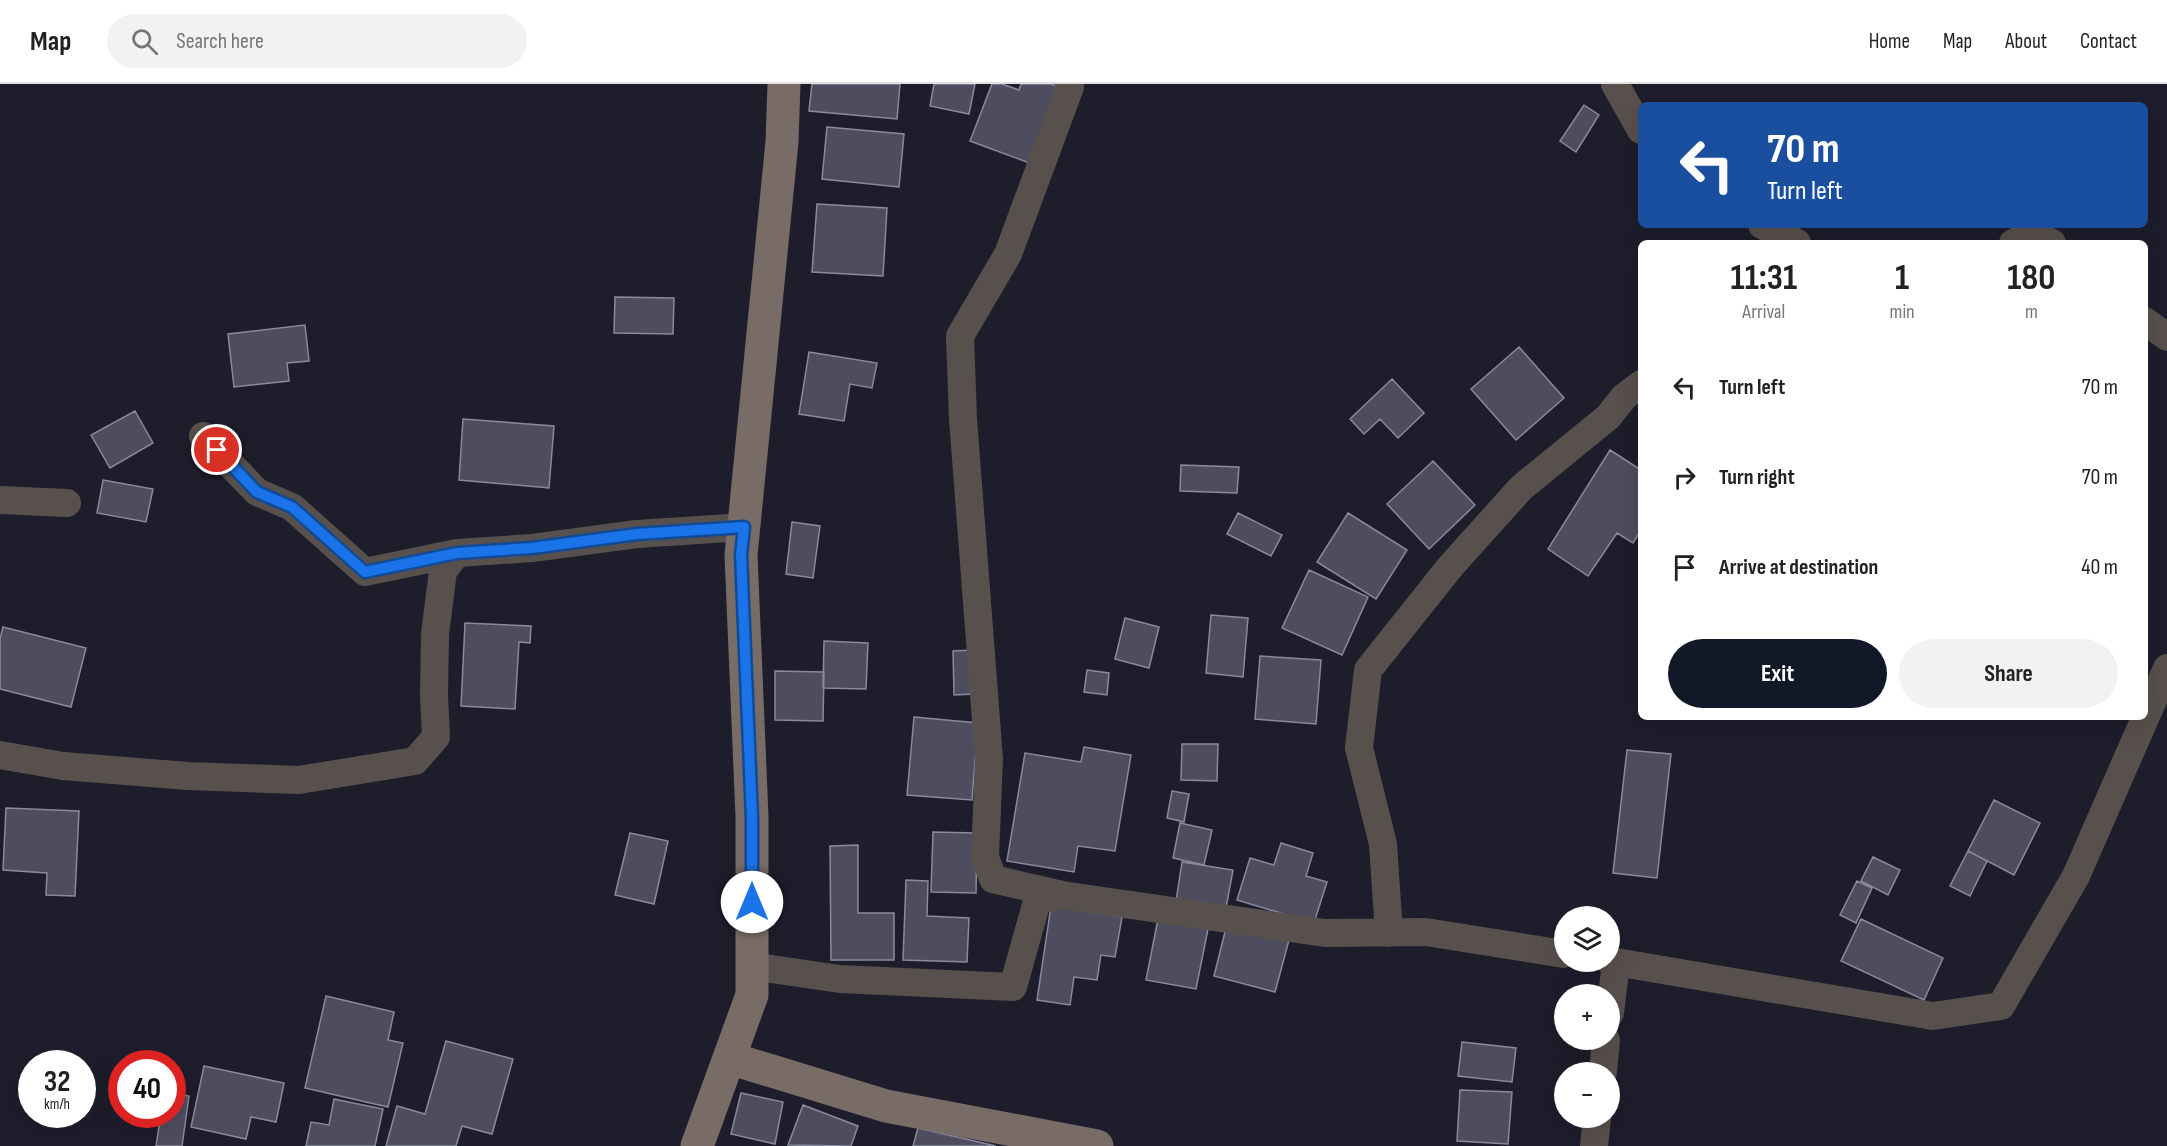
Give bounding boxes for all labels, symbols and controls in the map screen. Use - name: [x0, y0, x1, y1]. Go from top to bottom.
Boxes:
- search box: [107, 14, 527, 68]
- text: Map: [30, 25, 71, 58]
- icon: search: [128, 25, 161, 58]
- text: Search here: [176, 28, 264, 55]
- text: Home: [1869, 29, 1910, 54]
- text: Map: [1943, 29, 1972, 54]
- text: About: [2005, 29, 2047, 54]
- text: Contact: [2080, 29, 2137, 54]
- text: 70 m: [1767, 124, 1840, 175]
- icon: left: [1668, 126, 1746, 204]
- text: Turn left: [1767, 175, 1843, 207]
- text: 11:31: [1731, 257, 1797, 300]
- text: 1: [1895, 257, 1909, 300]
- text: 180: [2007, 257, 2055, 300]
- text: Arrival: [1742, 300, 1785, 324]
- text: min: [1890, 300, 1915, 324]
- text: m: [2025, 300, 2038, 324]
- icon: left: [1668, 371, 1701, 404]
- text: Turn left: [1719, 374, 1785, 401]
- text: 70 m: [2082, 374, 2118, 401]
- pin: [191, 424, 242, 475]
- icon: arrive: [200, 433, 233, 466]
- icon: right: [1668, 461, 1701, 494]
- text: Turn right: [1719, 464, 1795, 491]
- text: 70 m: [2082, 464, 2118, 491]
- icon: arrive: [1668, 551, 1701, 584]
- text: Arrive at destination: [1719, 554, 1878, 581]
- text: 40 m: [2081, 554, 2118, 581]
- button: Exit: [1668, 639, 1887, 708]
- button: Share: [1899, 639, 2118, 708]
- position arrow: [720, 870, 784, 934]
- map controls: [1554, 906, 1620, 1128]
- button: layers: [1554, 906, 1620, 972]
- button: +: [1554, 984, 1620, 1050]
- speed limit sign: 40: [108, 1050, 186, 1128]
- button: −: [1554, 1062, 1620, 1128]
- text: 32: [44, 1064, 70, 1100]
- text: km/h: [44, 1095, 70, 1114]

